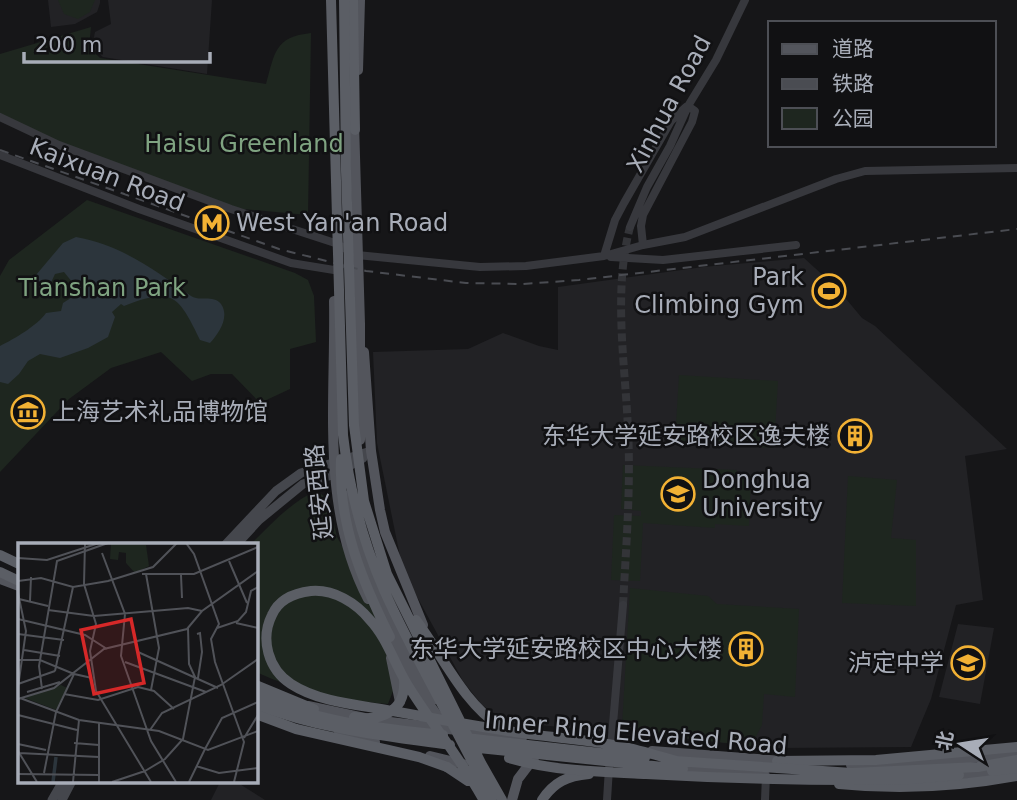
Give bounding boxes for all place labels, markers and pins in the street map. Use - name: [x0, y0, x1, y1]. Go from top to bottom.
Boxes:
- metro station icon: West Yan'an Road: [193, 204, 231, 242]
- place label: West Yan'an Road: [236, 209, 448, 237]
- place label: Park Climbing Gym: [634, 263, 804, 319]
- sports icon: Park Climbing Gym: [810, 272, 848, 310]
- museum icon: 上海艺术礼品博物馆: [9, 393, 47, 431]
- place label: 上海艺术礼品博物馆: [52, 398, 268, 426]
- building icon: 东华大学延安路校区逸夫楼: [836, 417, 874, 455]
- place label: 东华大学延安路校区逸夫楼: [542, 422, 830, 450]
- place label: Donghua University: [702, 466, 823, 522]
- school or university icon: Donghua University: [659, 475, 697, 513]
- building icon: 东华大学延安路校区中心大楼: [727, 630, 765, 668]
- place label: 东华大学延安路校区中心大楼: [410, 635, 722, 663]
- school or university icon: 泸定中学: [949, 644, 987, 682]
- place label: 泸定中学: [848, 649, 944, 677]

